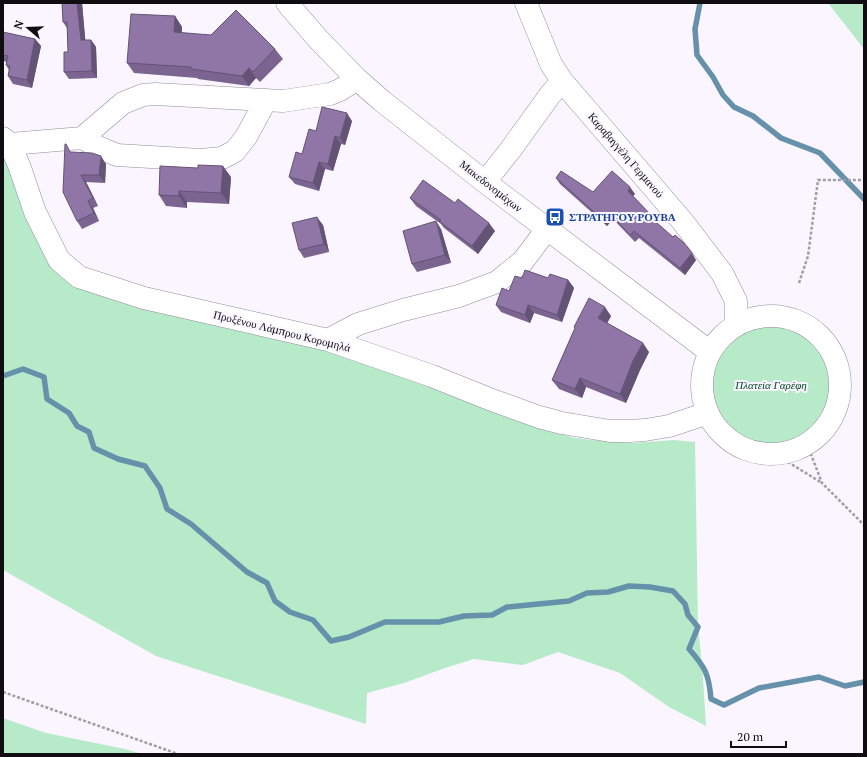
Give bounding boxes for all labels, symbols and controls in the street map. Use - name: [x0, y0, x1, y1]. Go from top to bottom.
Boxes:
- north arrow: [8, 8, 48, 48]
- text: N: [11, 18, 27, 31]
- street label: Καραβαγγέλη Γερμανού: [585, 110, 667, 201]
- street label: Μακεδονομάχων: [457, 157, 525, 215]
- bus stop icon: ΣΤΡΑΤΗΓΟΥ ΡΟΥΒΑ: [544, 206, 566, 228]
- place label: ΣΤΡΑΤΗΓΟΥ ΡΟΥΒΑ: [569, 210, 676, 224]
- street label: Προξένου Λάμπρου Κορομηλά: [212, 307, 352, 355]
- park label: Πλατεία Γαρέφη: [734, 378, 807, 392]
- scale bar: [731, 723, 786, 749]
- text: 20 m: [737, 729, 764, 744]

